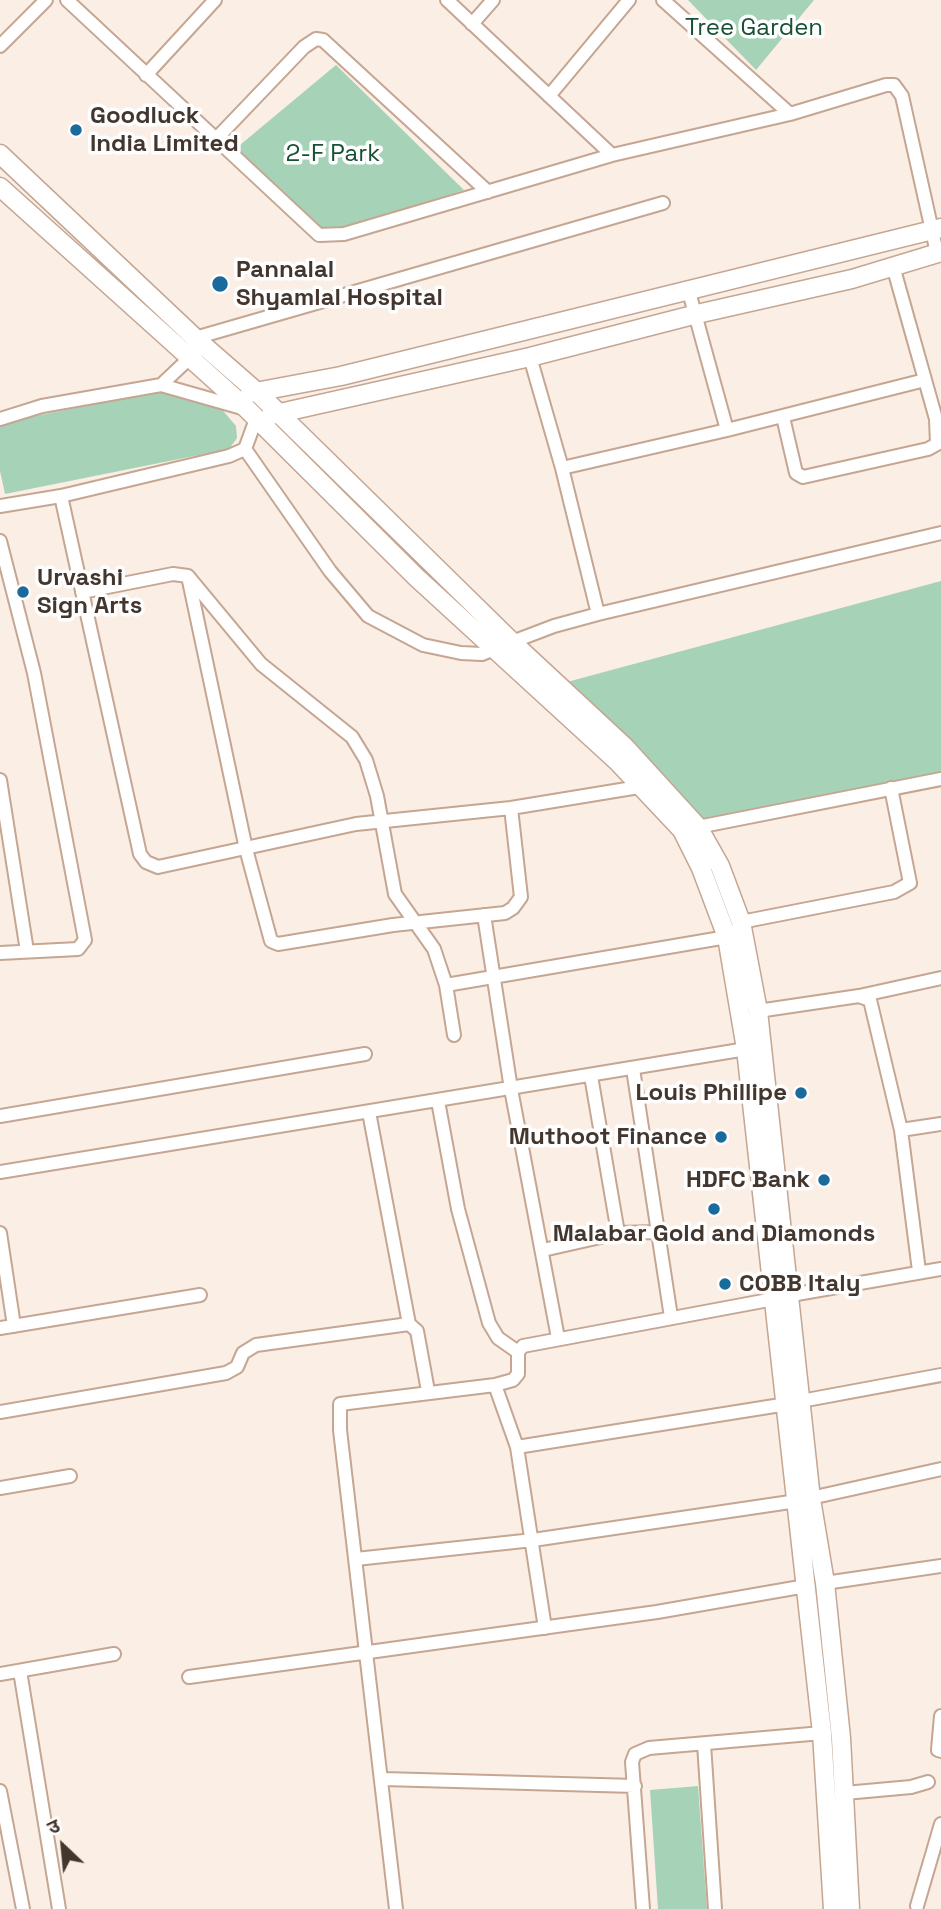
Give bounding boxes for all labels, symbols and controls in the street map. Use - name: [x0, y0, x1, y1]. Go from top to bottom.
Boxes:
- park label: Tree Garden: [685, 14, 823, 42]
- place label: Goodluck India Limited: [90, 102, 239, 158]
- marker: Goodluck India Limited: [68, 122, 84, 138]
- park label: 2-F Park: [286, 140, 380, 168]
- place label: Pannalal Shyamlal Hospital: [236, 256, 443, 312]
- marker: Pannalal Shyamlal Hospital: [210, 274, 230, 294]
- place label: Urvashi Sign Arts: [37, 564, 142, 620]
- marker: Urvashi Sign Arts: [15, 584, 31, 600]
- place label: Louis Phillipe: [635, 1079, 787, 1107]
- marker: Louis Phillipe: [793, 1085, 809, 1101]
- place label: Muthoot Finance: [509, 1123, 707, 1151]
- marker: Muthoot Finance: [713, 1129, 729, 1145]
- place label: HDFC Bank: [686, 1166, 810, 1194]
- marker: HDFC Bank: [816, 1172, 832, 1188]
- marker: Malabar Gold and Diamonds: [706, 1201, 722, 1217]
- place label: Malabar Gold and Diamonds: [553, 1220, 875, 1248]
- place label: COBB Italy: [739, 1270, 860, 1298]
- marker: COBB Italy: [717, 1276, 733, 1292]
- north arrow: [28, 1811, 98, 1881]
- text: उ: [43, 1813, 64, 1840]

